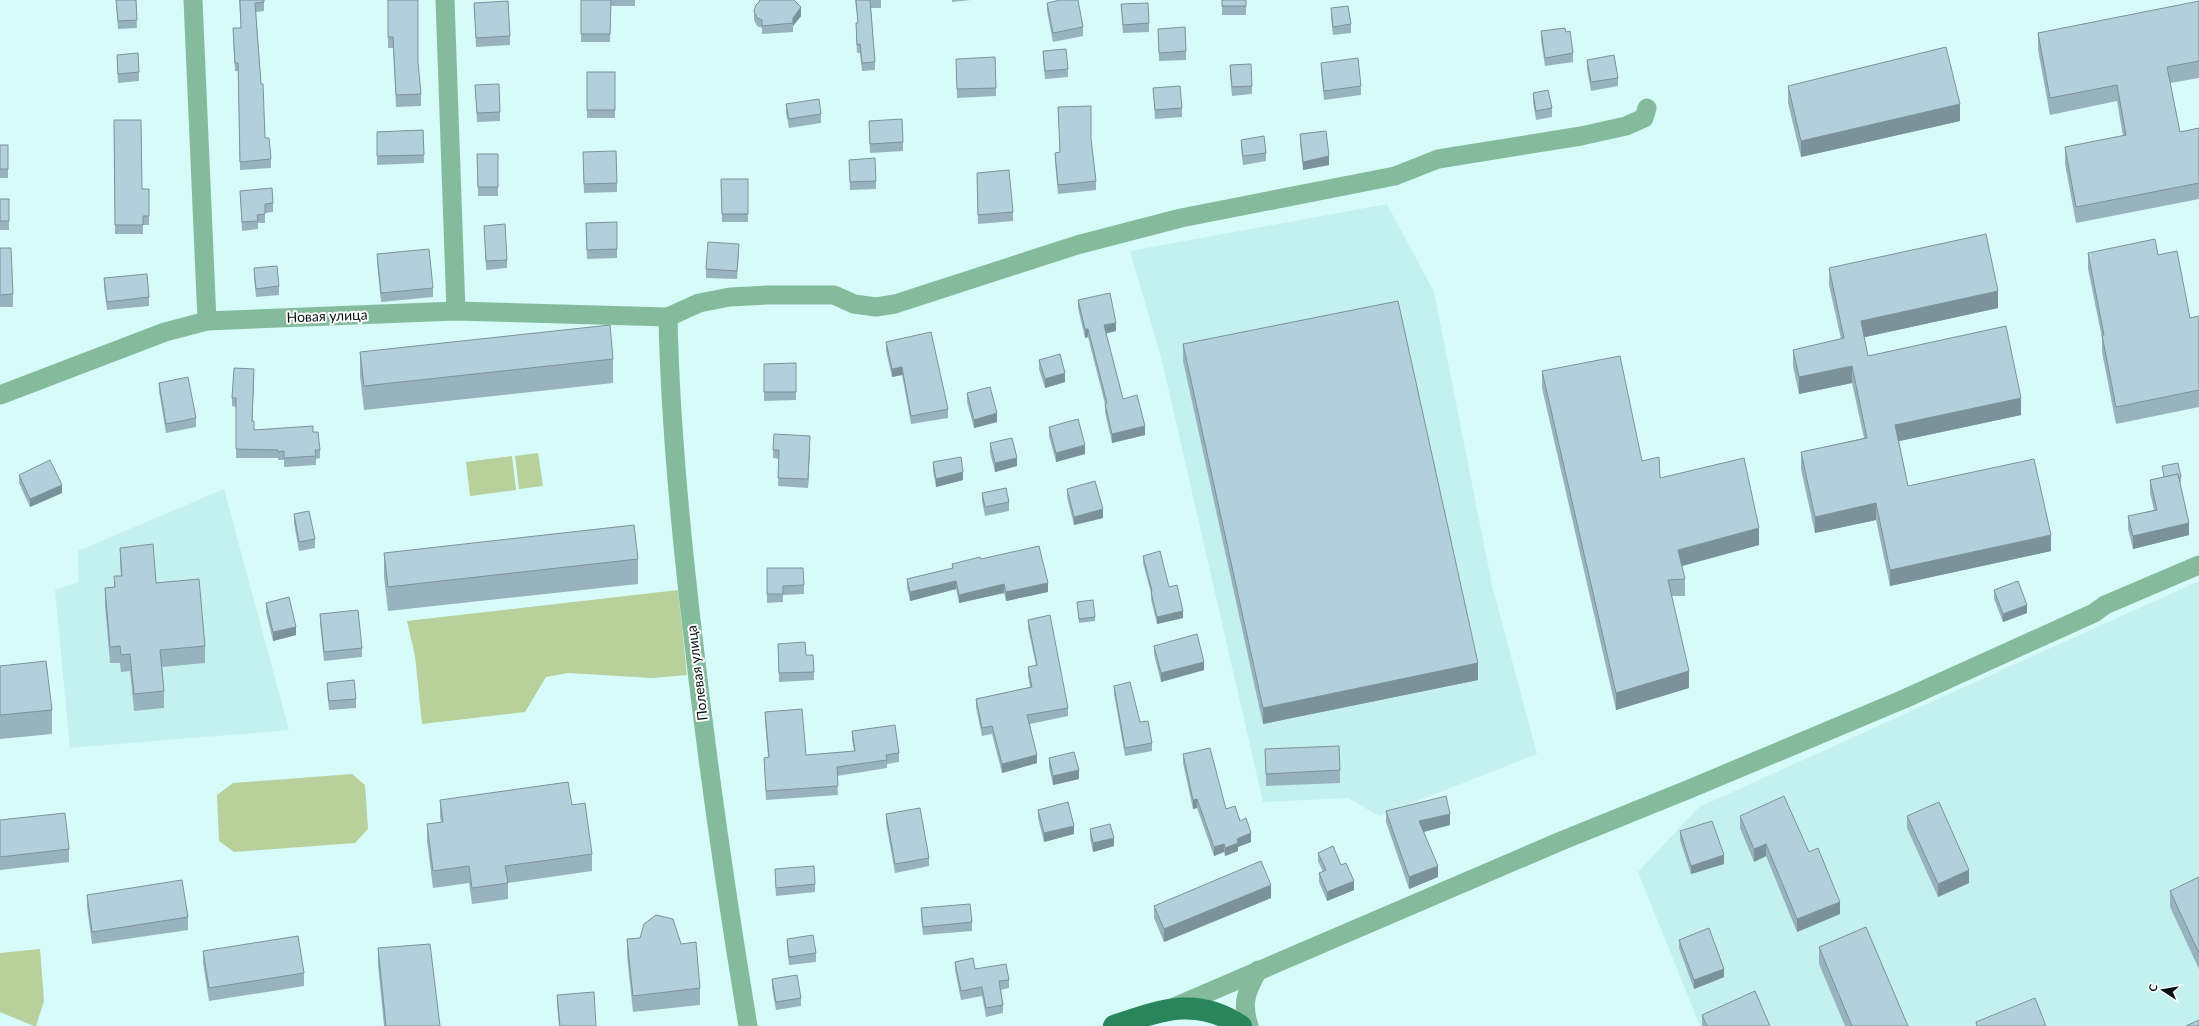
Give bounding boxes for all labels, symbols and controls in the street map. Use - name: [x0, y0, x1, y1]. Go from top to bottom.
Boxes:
- street label: Новая улица: [286, 306, 368, 325]
- street label: Полевая улица: [682, 624, 711, 722]
- north arrow: [2143, 970, 2183, 1010]
- text: С: [2146, 982, 2160, 993]

